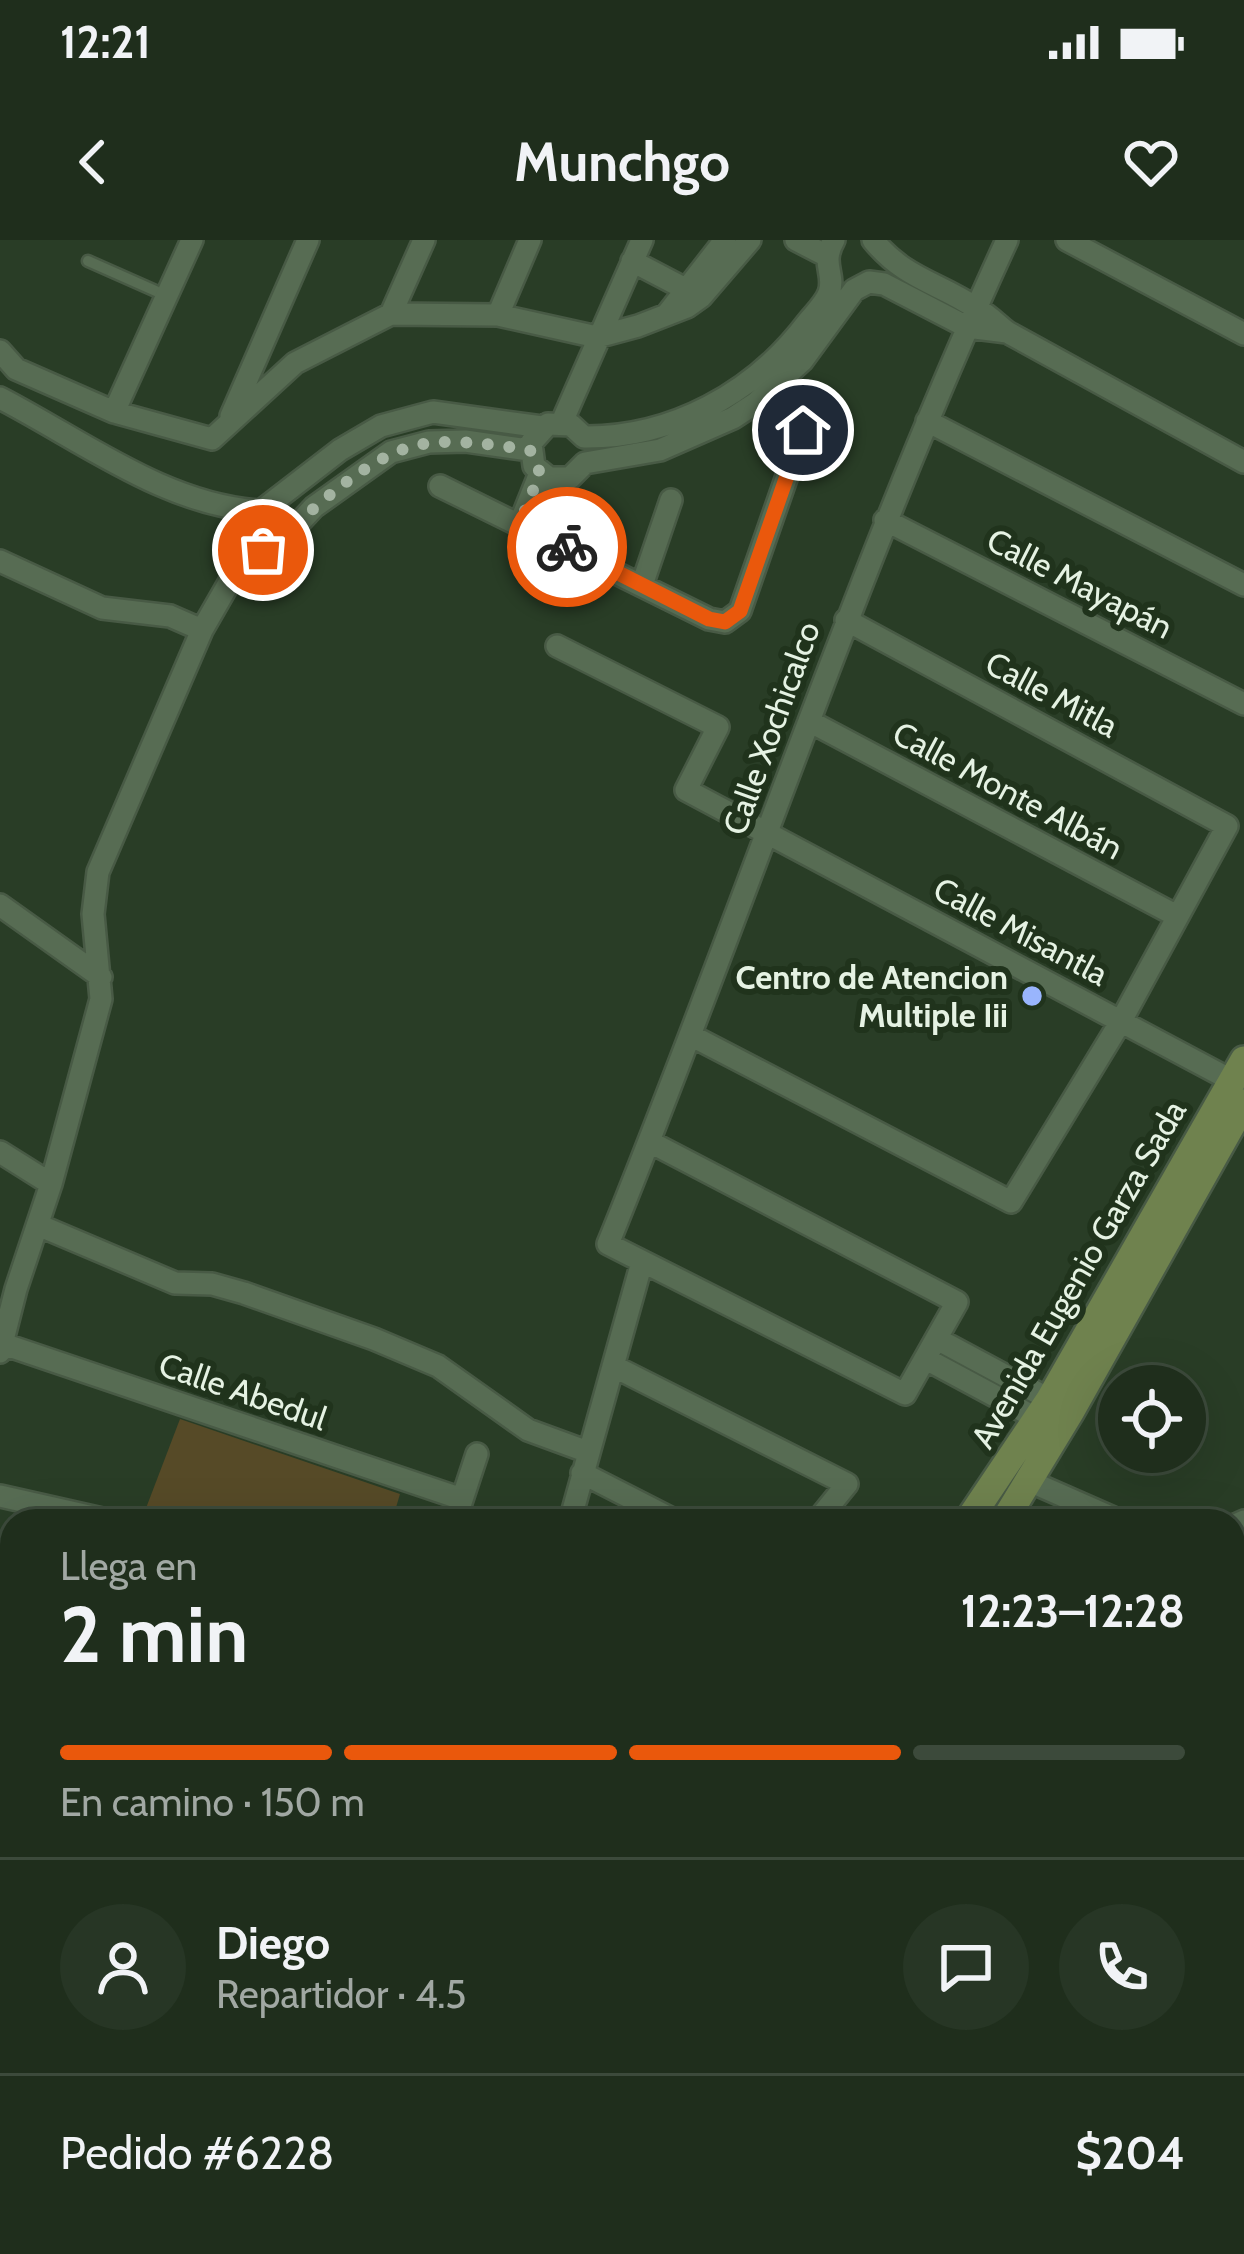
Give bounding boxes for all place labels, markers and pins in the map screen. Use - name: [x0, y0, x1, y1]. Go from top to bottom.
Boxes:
- pin: [752, 379, 854, 481]
- pin: [212, 499, 314, 601]
- place label: Centro de Atencion Multiple Iii: [735, 957, 1008, 1035]
- marker: Centro de Atencion Multiple Iii: [1019, 983, 1045, 1009]

